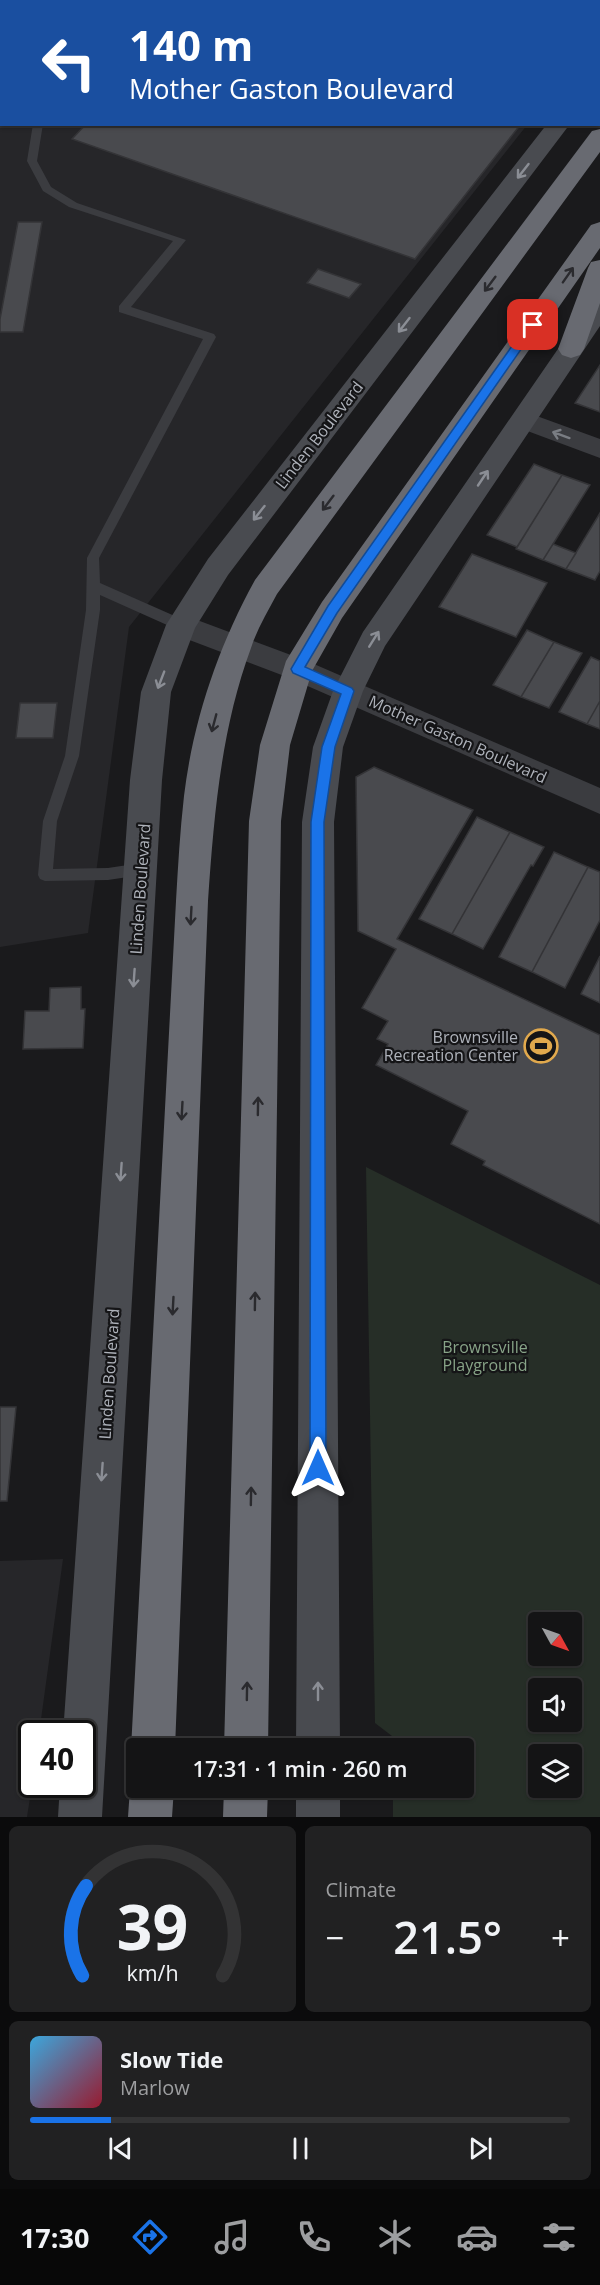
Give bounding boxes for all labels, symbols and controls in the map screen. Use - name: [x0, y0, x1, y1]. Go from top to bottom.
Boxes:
- text: 140 m: [129, 16, 253, 73]
- icon: left: [30, 24, 108, 102]
- text: Mother Gaston Boulevard: [129, 70, 454, 107]
- one-way arrow: [517, 162, 530, 178]
- one-way arrow: [562, 267, 574, 284]
- one-way arrow: [484, 275, 496, 291]
- pin: [507, 299, 558, 350]
- icon: arrive: [516, 308, 549, 341]
- one-way arrow: [398, 317, 411, 333]
- street label: Linden Boulevard: [270, 377, 368, 493]
- one-way arrow: [552, 428, 571, 439]
- one-way arrow: [477, 470, 489, 486]
- one-way arrow: [322, 495, 334, 511]
- one-way arrow: [253, 504, 266, 520]
- one-way arrow: [368, 631, 380, 648]
- one-way arrow: [155, 670, 166, 688]
- street label: Mother Gaston Boulevard: [366, 690, 550, 788]
- one-way arrow: [208, 713, 220, 732]
- street label: Linden Boulevard: [124, 823, 156, 955]
- one-way arrow: [185, 906, 197, 926]
- one-way arrow: [128, 967, 139, 987]
- place label: Brownsville Recreation Center: [384, 1026, 518, 1066]
- sports icon: Brownsville Recreation Center: [523, 1028, 559, 1064]
- one-way arrow: [252, 1096, 264, 1116]
- one-way arrow: [177, 1100, 188, 1120]
- one-way arrow: [116, 1162, 127, 1182]
- one-way arrow: [249, 1291, 260, 1311]
- one-way arrow: [168, 1295, 179, 1315]
- street label: Linden Boulevard: [93, 1308, 125, 1440]
- park label: Brownsville Playground: [442, 1336, 528, 1376]
- position arrow: [286, 1436, 350, 1500]
- one-way arrow: [97, 1461, 108, 1481]
- one-way arrow: [245, 1486, 257, 1506]
- north arrow: [528, 1612, 582, 1666]
- map controls: [528, 1612, 582, 1798]
- button: sound: [528, 1678, 582, 1732]
- one-way arrow: [242, 1681, 253, 1701]
- one-way arrow: [312, 1681, 324, 1701]
- speed limit sign: 40: [18, 1720, 96, 1798]
- button: layers: [528, 1744, 582, 1798]
- text: 17:31 · 1 min · 260 m: [192, 1753, 408, 1783]
- text: Climate: [326, 1876, 396, 1903]
- text: 39: [117, 1883, 188, 1968]
- text: 21.5°: [393, 1906, 502, 1967]
- text: −: [326, 1915, 344, 1960]
- text: +: [551, 1915, 570, 1960]
- text: km/h: [126, 1958, 178, 1987]
- text: Slow Tide: [120, 2044, 223, 2074]
- text: Marlow: [120, 2074, 190, 2101]
- icon: previous: [104, 2132, 137, 2165]
- icon: pause: [284, 2132, 317, 2165]
- icon: next: [464, 2132, 497, 2165]
- icon: directions: [129, 2216, 171, 2258]
- icon: music: [211, 2216, 253, 2258]
- icon: phone: [293, 2216, 335, 2258]
- icon: climate: [374, 2216, 416, 2258]
- icon: car: [456, 2216, 498, 2258]
- icon: filters: [538, 2216, 580, 2258]
- text: 17:30: [20, 2219, 89, 2256]

